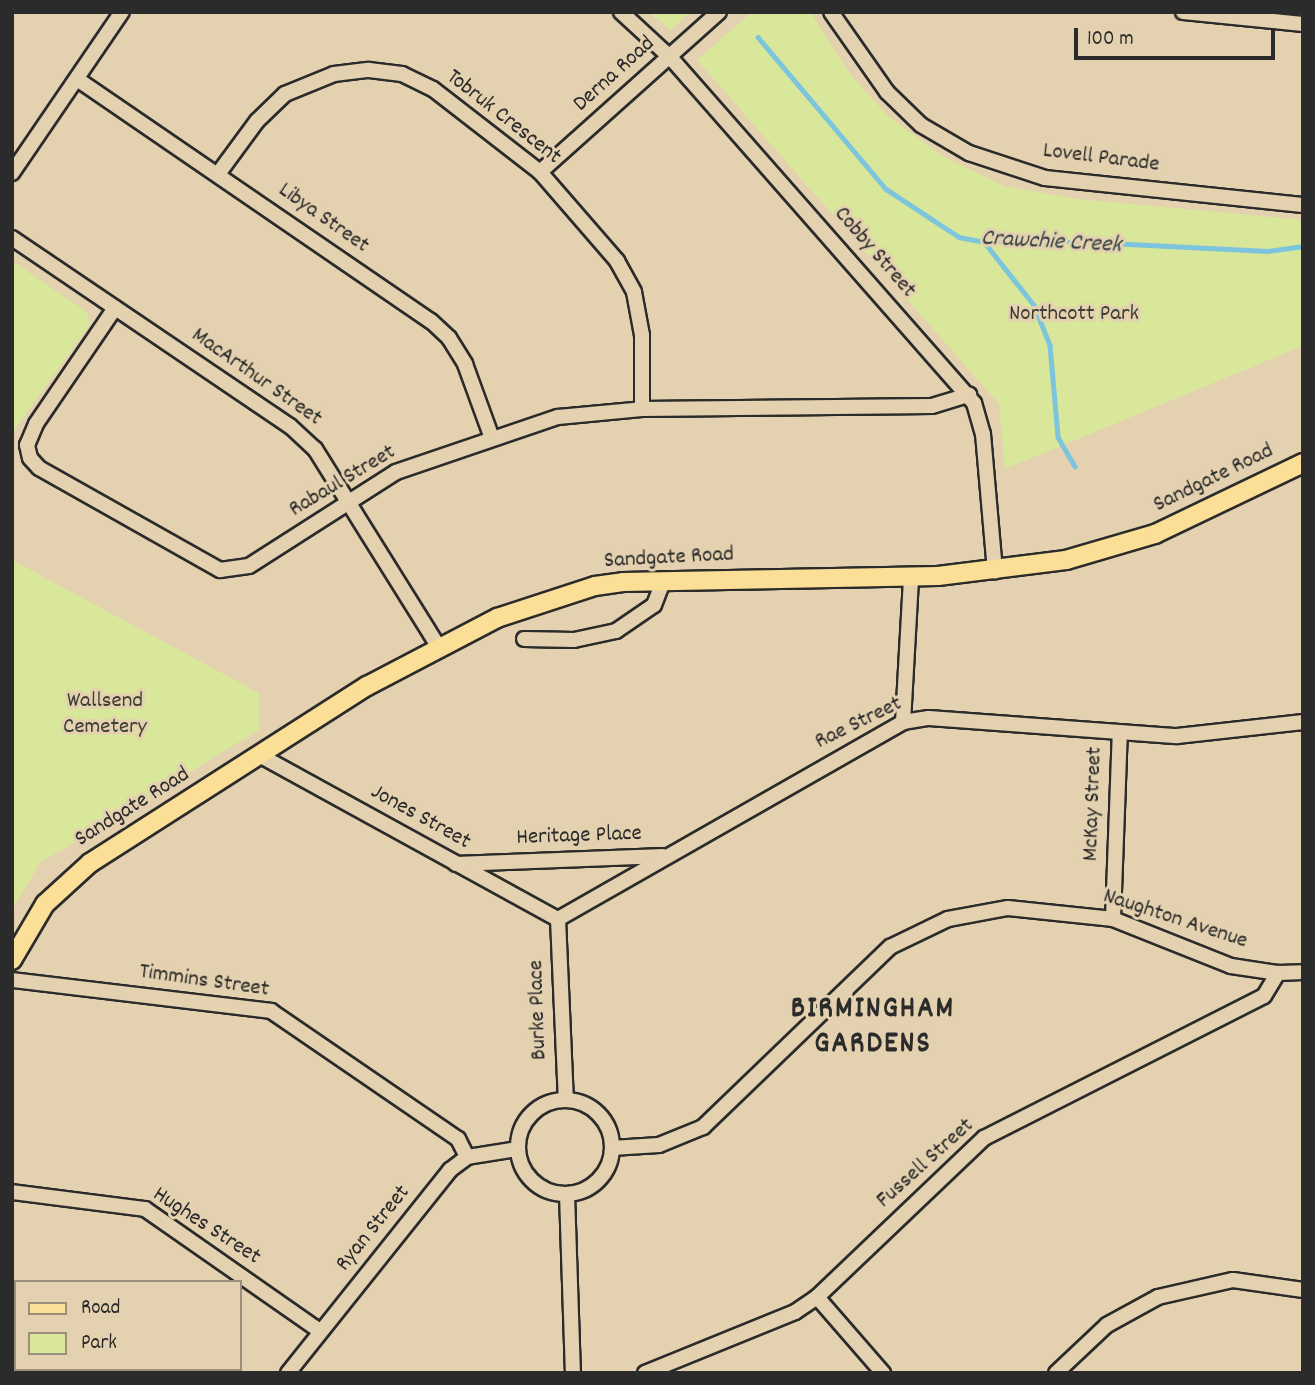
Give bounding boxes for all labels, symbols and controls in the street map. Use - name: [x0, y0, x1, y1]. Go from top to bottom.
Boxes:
- scale bar: [1077, 14, 1278, 58]
- text: 100 m: [1087, 25, 1134, 55]
- street label: Derna Road: [569, 31, 661, 119]
- street label: Tobruk Crescent: [440, 64, 566, 172]
- street label: Lovell Parade: [1041, 138, 1161, 180]
- street label: Libya Street: [272, 178, 374, 260]
- street label: Cobby Street: [827, 202, 921, 304]
- water label: Crawchie Creek: [980, 225, 1122, 261]
- park label: Northcott Park: [1009, 301, 1139, 329]
- street label: MacArthur Street: [185, 323, 327, 433]
- street label: Sandgate Road: [1149, 438, 1279, 520]
- street label: Rabaul Street: [285, 439, 401, 525]
- street label: Sandgate Road: [603, 542, 735, 576]
- park label: Wallsend Cemetery: [63, 688, 147, 742]
- street label: Rae Street: [811, 691, 907, 757]
- street label: McKay Street: [1078, 746, 1110, 862]
- street label: Sandgate Road: [71, 762, 195, 854]
- street label: Jones Street: [365, 779, 475, 857]
- street label: Heritage Place: [516, 821, 642, 853]
- street label: Naughton Avenue: [1099, 884, 1251, 956]
- street label: Timmins Street: [137, 959, 271, 1005]
- street label: Burke Place: [523, 959, 555, 1061]
- district label: BIRMINGHAM GARDENS: [792, 993, 954, 1064]
- street label: Fussell Street: [872, 1113, 980, 1215]
- street label: Ryan Street: [331, 1180, 417, 1278]
- street label: Hughes Street: [147, 1182, 265, 1272]
- legend: [14, 1280, 242, 1371]
- text: Road: [81, 1294, 120, 1324]
- text: Park: [81, 1329, 117, 1359]

